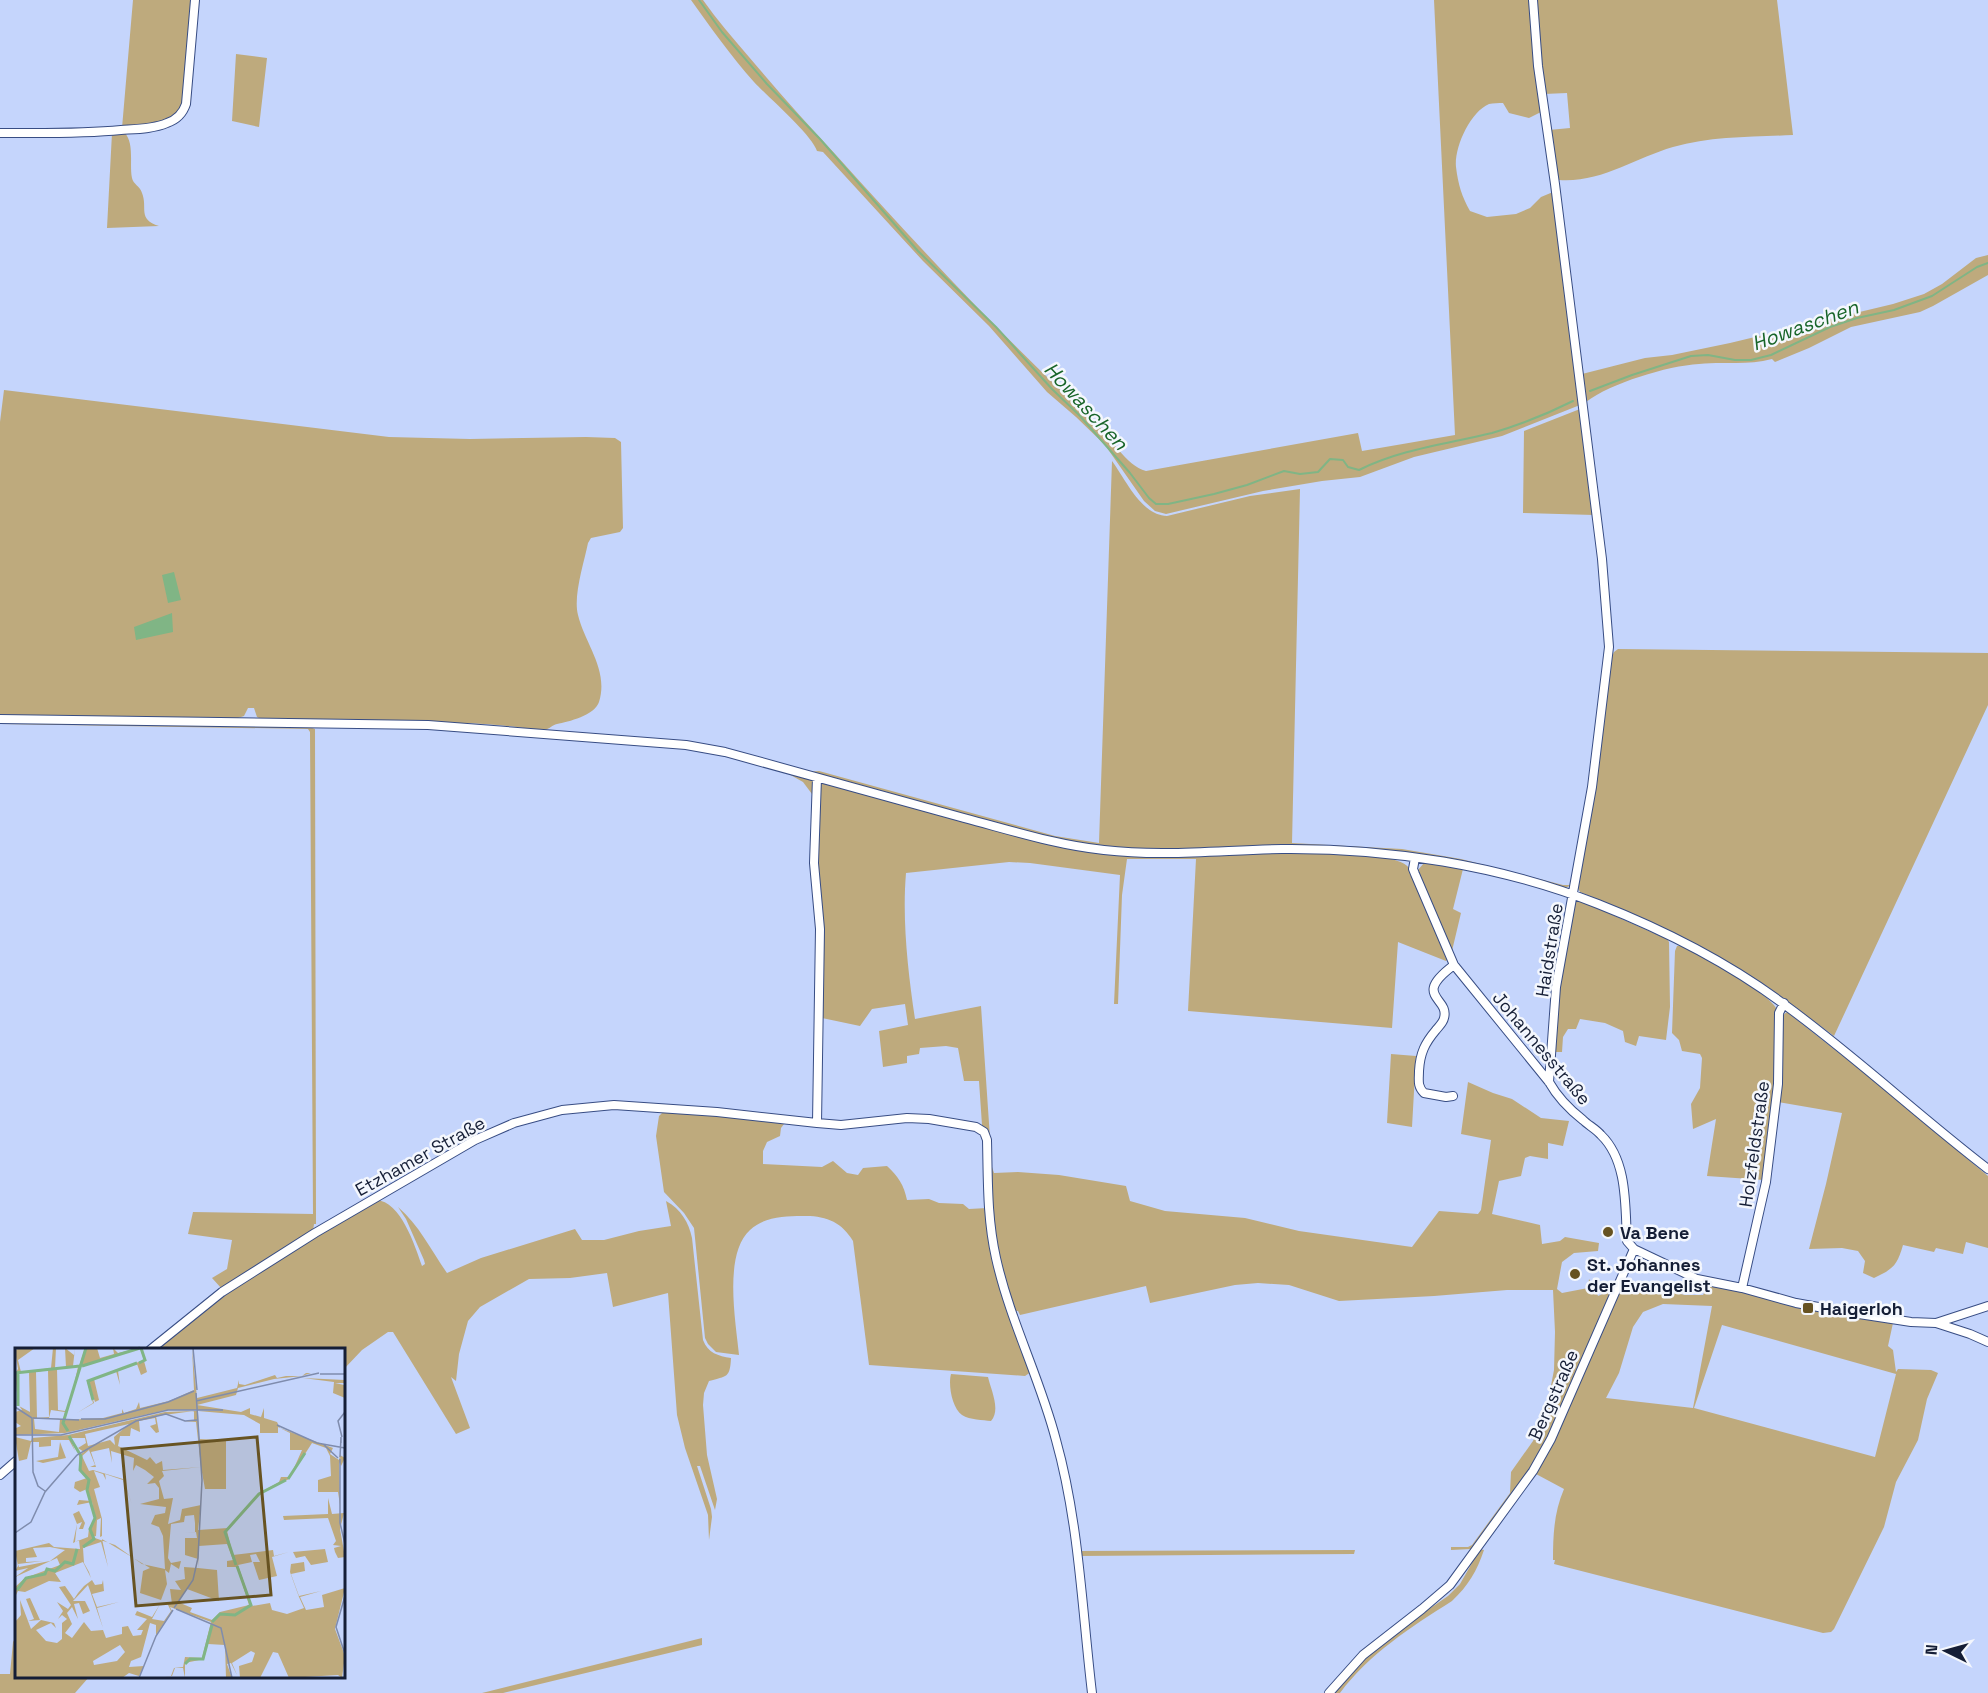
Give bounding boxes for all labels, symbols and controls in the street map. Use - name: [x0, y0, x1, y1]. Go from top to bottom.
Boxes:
- water label: Howaschen: [1748, 293, 1862, 356]
- water label: Howaschen: [1038, 356, 1134, 456]
- street label: Haidstraße: [1530, 902, 1568, 998]
- street label: Johannesstraße: [1488, 986, 1596, 1110]
- street label: Holzfeldstraße: [1734, 1079, 1774, 1209]
- street label: Etzhamer Straße: [351, 1111, 489, 1201]
- place label: Va Bene: [1620, 1221, 1689, 1244]
- marker: Va Bene: [1601, 1225, 1615, 1239]
- place label: St. Johannes der Evangelist: [1587, 1253, 1711, 1297]
- marker: St. Johannes der Evangelist: [1568, 1267, 1582, 1281]
- place label: Haigerloh: [1820, 1297, 1903, 1320]
- marker: Haigerloh: [1801, 1301, 1815, 1315]
- street label: Bergstraße: [1523, 1346, 1583, 1444]
- inset map: [15, 1348, 345, 1678]
- north arrow: [1916, 1621, 1976, 1681]
- text: N: [1921, 1643, 1942, 1656]

